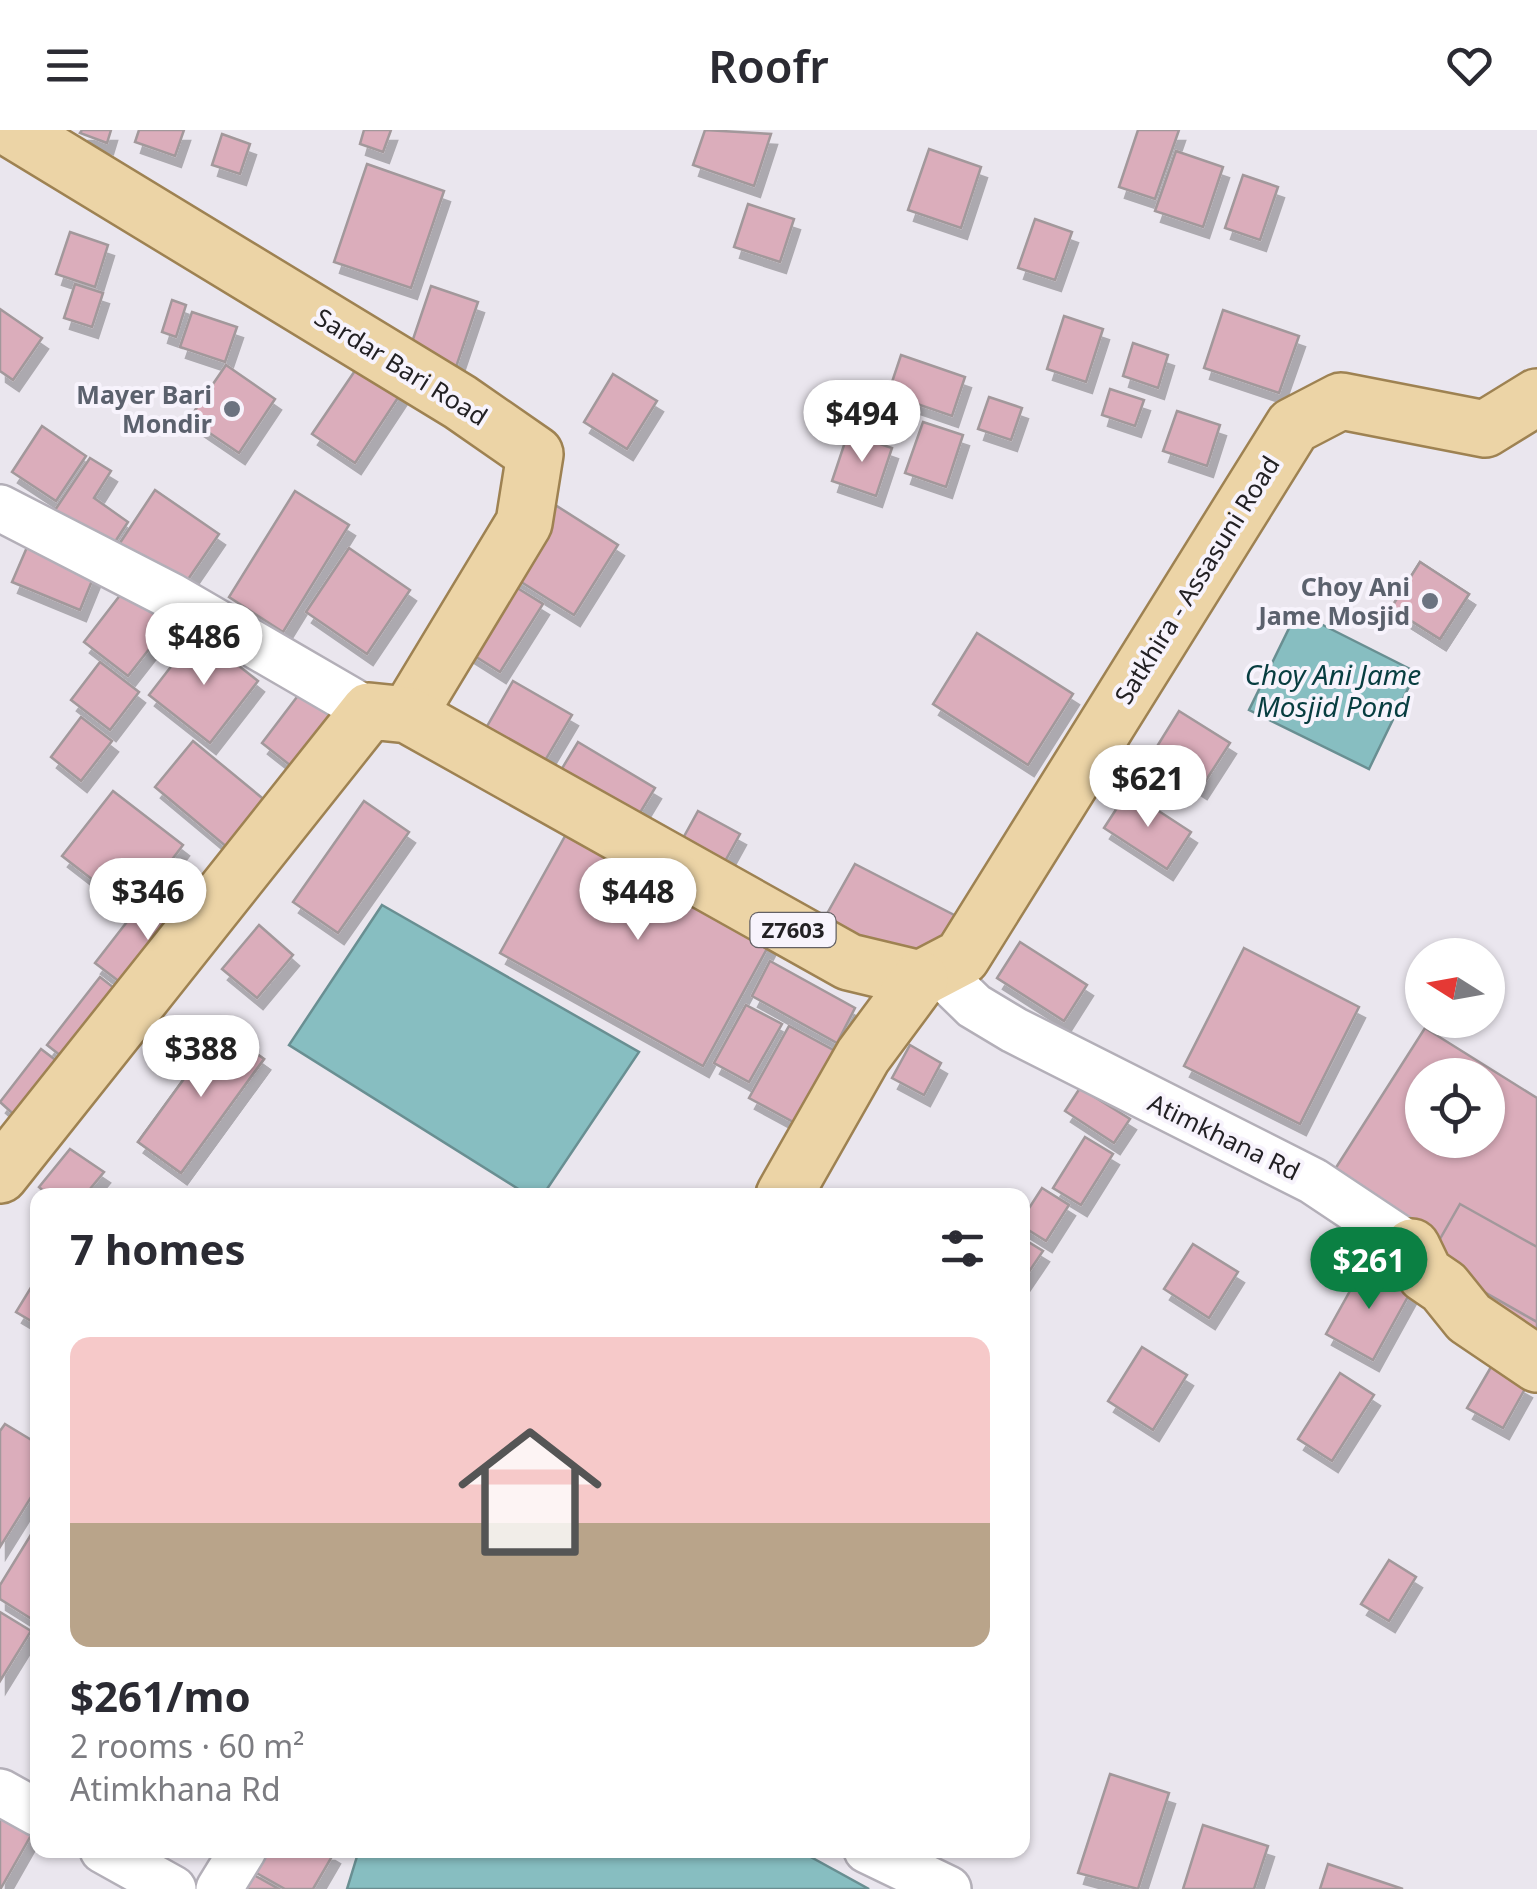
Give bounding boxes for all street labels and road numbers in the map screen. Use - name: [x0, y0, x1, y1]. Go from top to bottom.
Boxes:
- street label: Sardar Bari Road: [309, 299, 494, 433]
- street label: Satkhira - Assasuni Road: [1106, 449, 1287, 710]
- road number: Z7603: [750, 913, 836, 947]
- street label: Atimkhana Rd: [1143, 1085, 1306, 1187]

